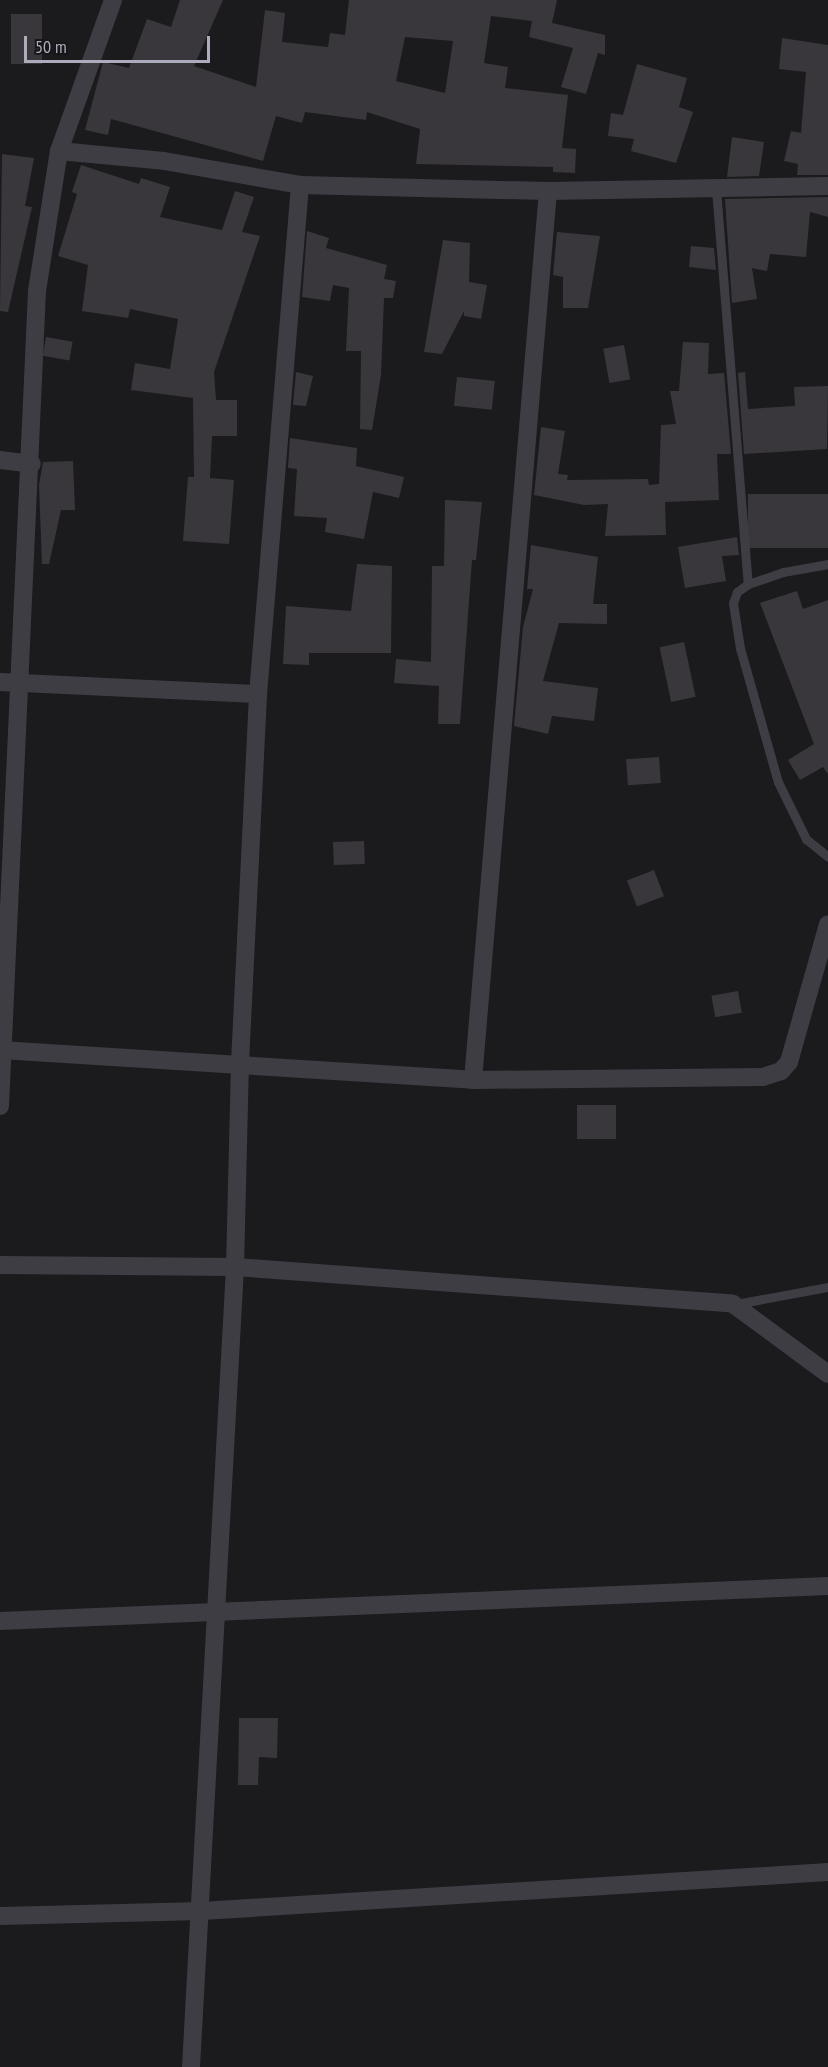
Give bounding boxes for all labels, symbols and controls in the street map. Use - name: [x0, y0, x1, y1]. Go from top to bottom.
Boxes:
- scale bar: [27, 24, 213, 62]
- text: 50 m: [35, 35, 67, 58]

